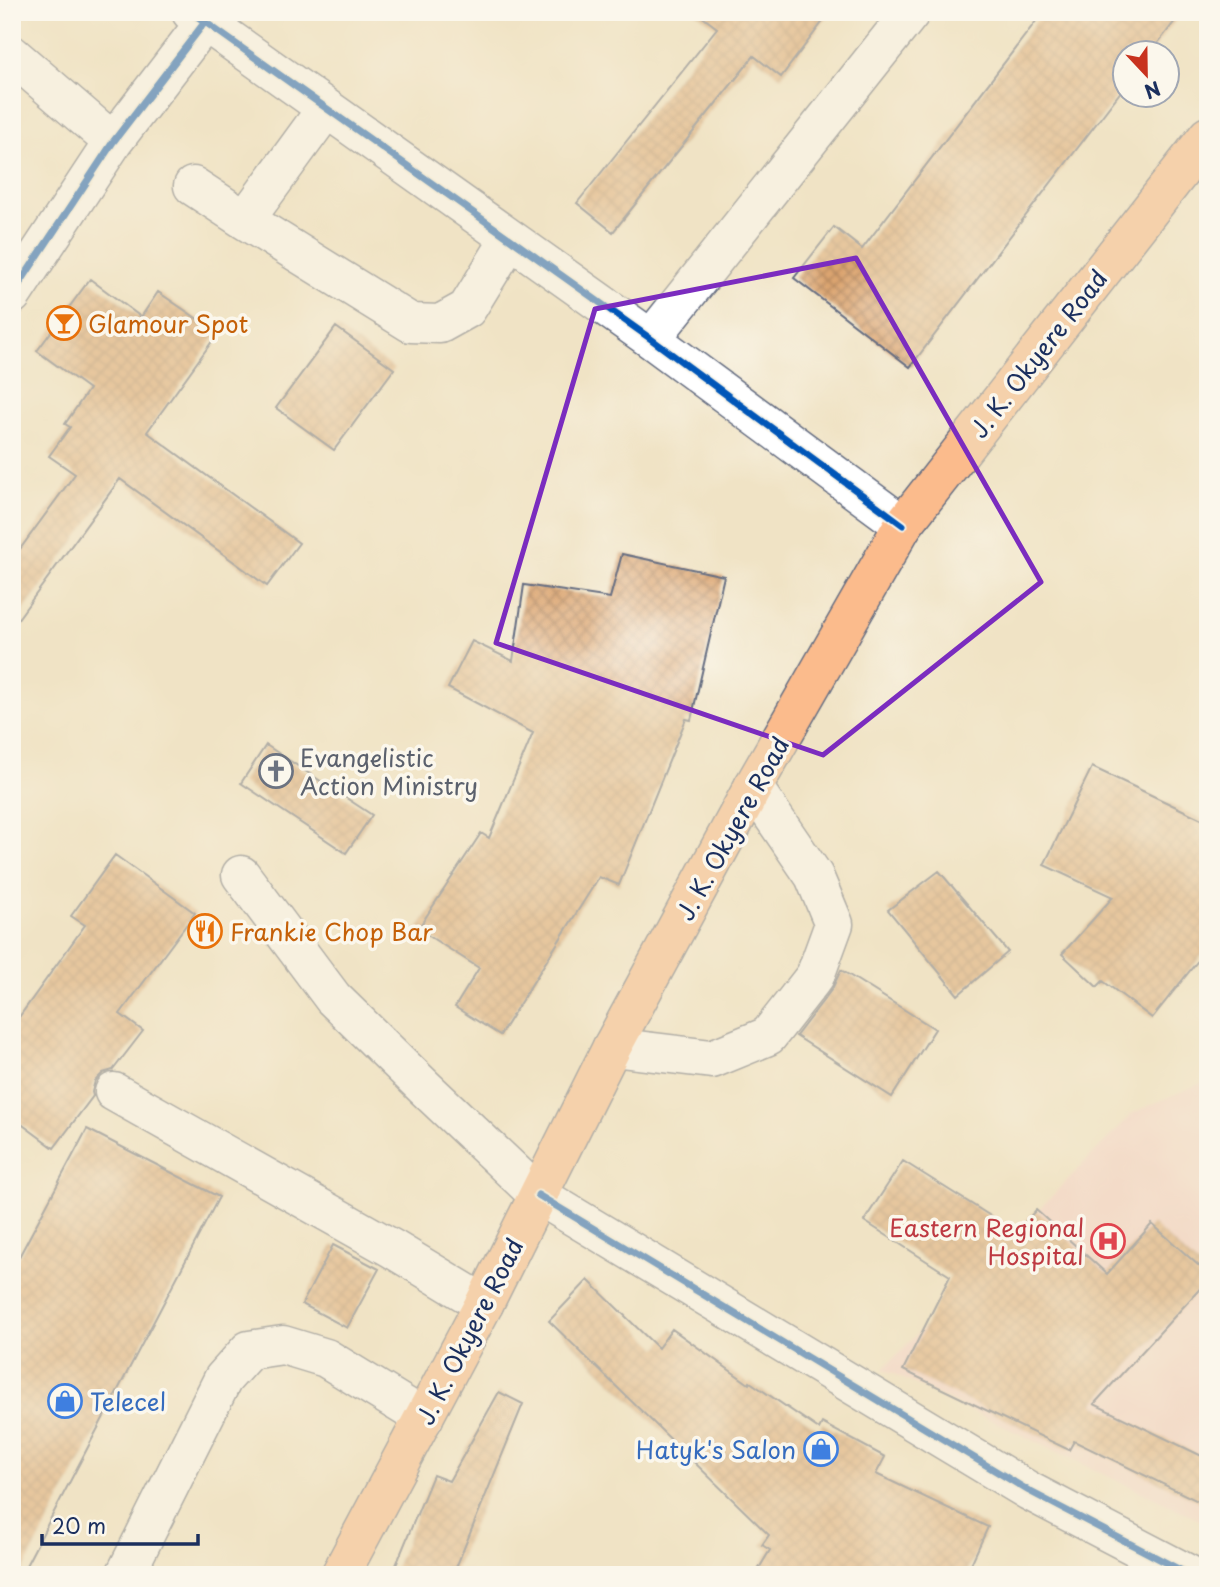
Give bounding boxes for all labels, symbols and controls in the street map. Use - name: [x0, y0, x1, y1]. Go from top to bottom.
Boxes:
- north arrow: [1112, 38, 1182, 108]
- text: N: [1141, 75, 1165, 106]
- street label: J. K. Okyere Road: [961, 261, 1115, 445]
- bar icon: Glamour Spot: [45, 304, 83, 342]
- place label: Glamour Spot: [88, 305, 249, 341]
- street label: J. K. Okyere Road: [667, 730, 797, 926]
- place label: Evangelistic Action Ministry: [300, 739, 478, 803]
- church icon: Evangelistic Action Ministry: [257, 752, 295, 790]
- restaurant icon: Frankie Chop Bar: [186, 912, 224, 950]
- place label: Frankie Chop Bar: [230, 913, 433, 949]
- place label: Eastern Regional Hospital: [889, 1209, 1084, 1273]
- hospital icon: Eastern Regional Hospital: [1089, 1222, 1127, 1260]
- street label: J. K. Okyere Road: [406, 1232, 532, 1430]
- shop icon: Telecel: [46, 1382, 84, 1420]
- place label: Telecel: [90, 1383, 166, 1419]
- shop icon: Hatyk's Salon: [802, 1430, 840, 1468]
- place label: Hatyk's Salon: [636, 1431, 796, 1467]
- scale bar: [42, 1503, 198, 1547]
- text: 20 m: [52, 1509, 106, 1541]

